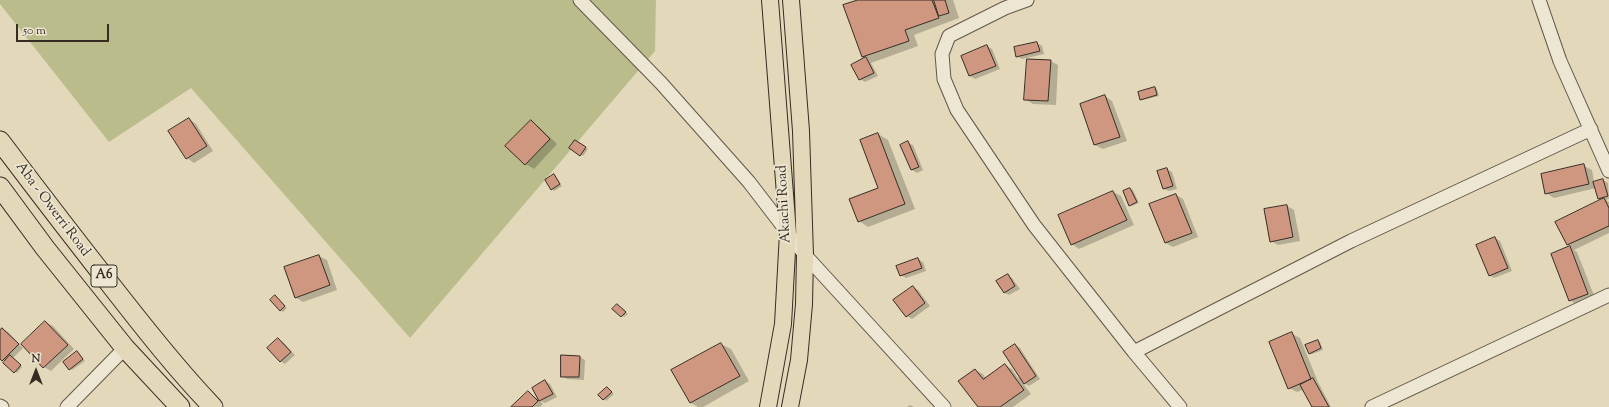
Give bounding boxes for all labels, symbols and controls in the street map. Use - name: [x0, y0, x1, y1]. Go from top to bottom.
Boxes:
- scale bar: [18, 16, 111, 42]
- text: 50 m: [23, 22, 46, 40]
- street label: Aba - Owerri Road: [11, 160, 93, 260]
- street label: Akachi Road: [775, 165, 795, 243]
- road number: A6: [91, 265, 117, 287]
- north arrow: [16, 351, 56, 391]
- text: N: [32, 351, 40, 367]

